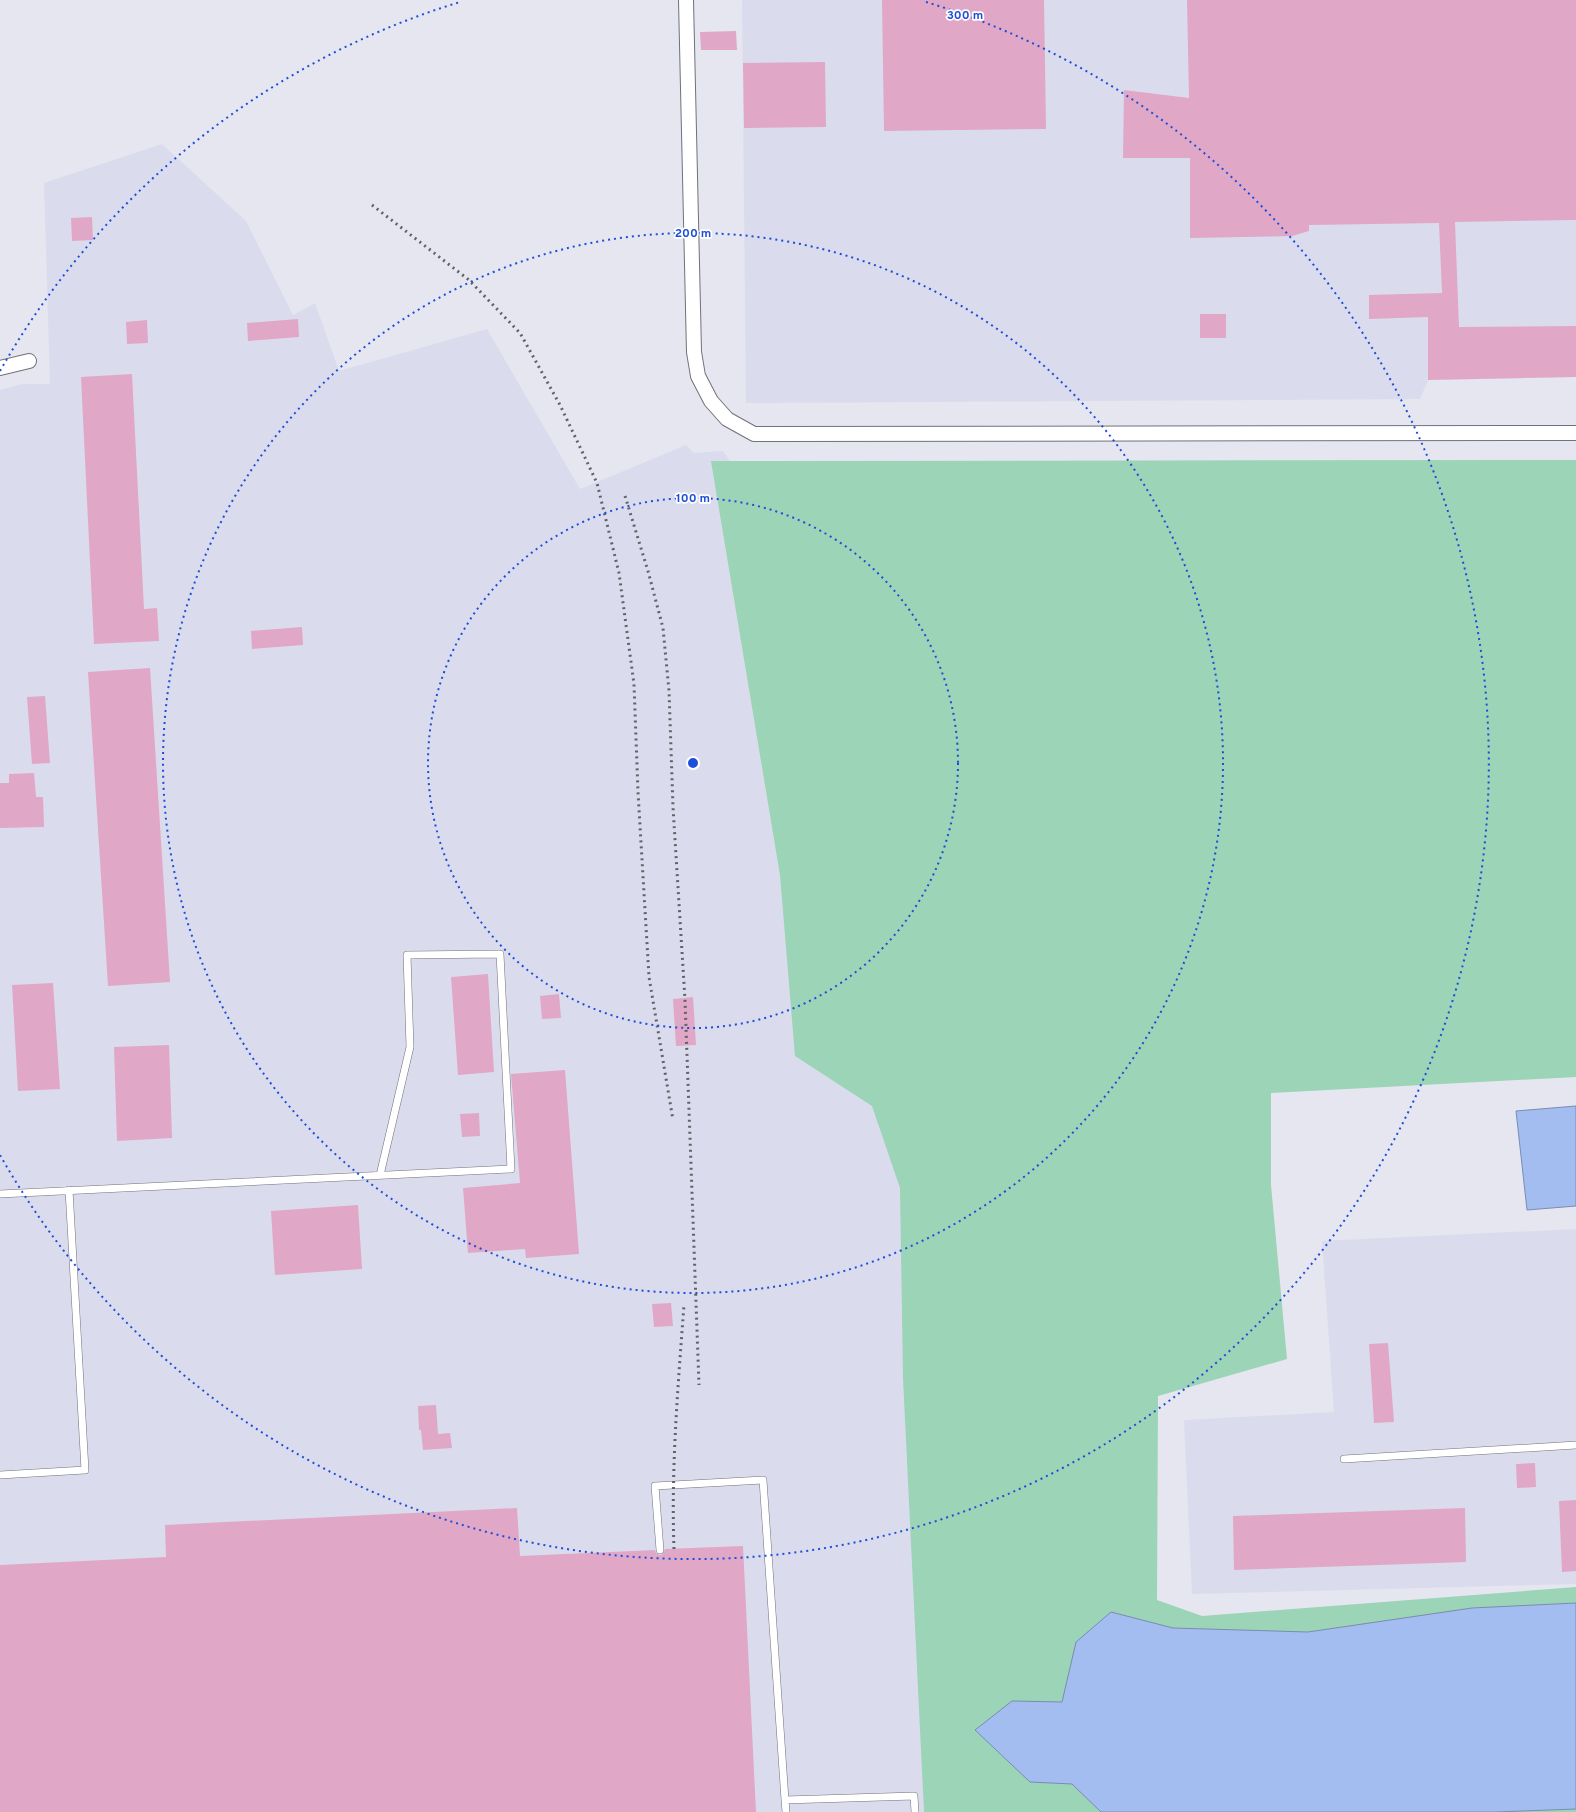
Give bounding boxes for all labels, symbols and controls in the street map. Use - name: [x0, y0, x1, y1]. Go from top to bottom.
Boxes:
- text: 300 m: [947, 8, 983, 24]
- text: 200 m: [675, 226, 711, 242]
- text: 100 m: [676, 491, 710, 507]
- centre of rings: [686, 756, 700, 770]

